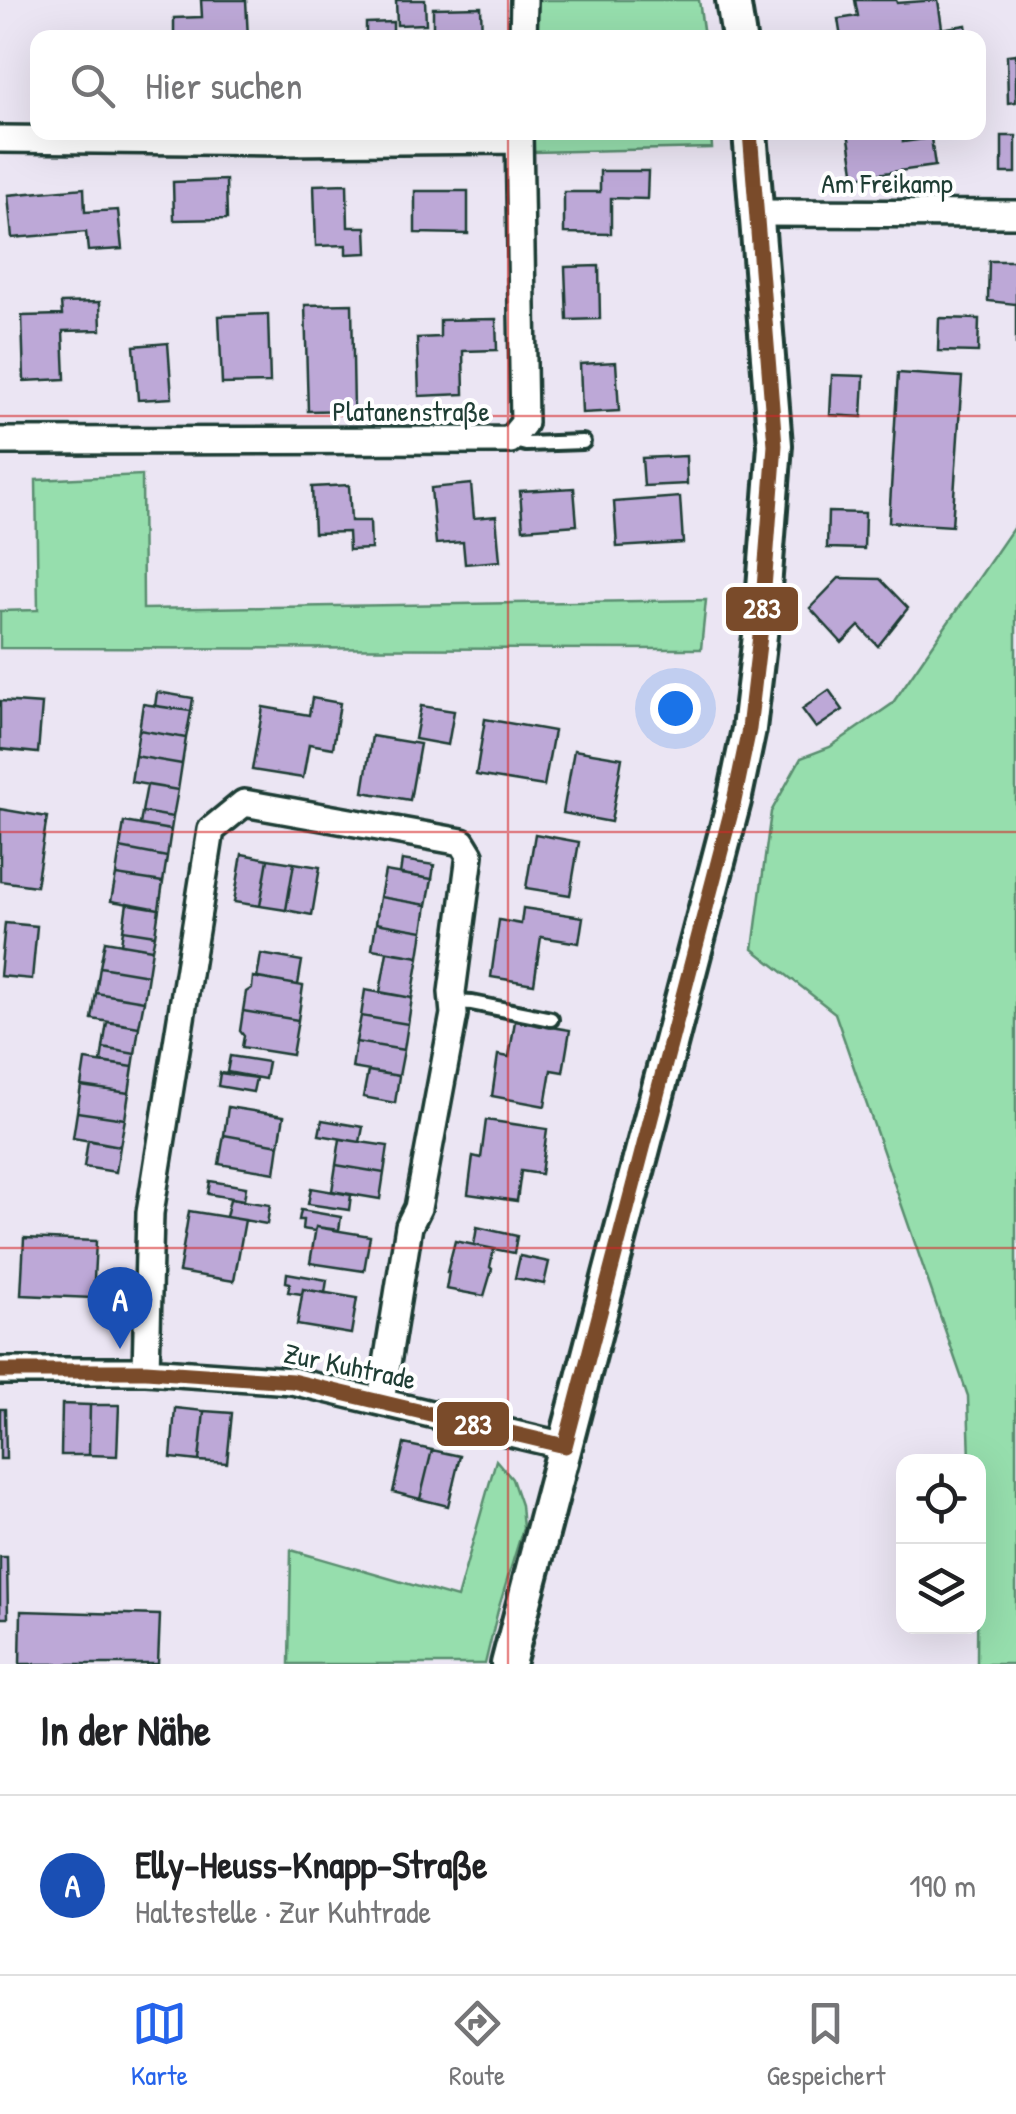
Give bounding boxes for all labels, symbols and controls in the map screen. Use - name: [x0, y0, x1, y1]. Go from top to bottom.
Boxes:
- search box: [30, 30, 986, 140]
- icon: search: [65, 58, 120, 113]
- text: Hier suchen: [145, 59, 303, 111]
- street label: Am Freikamp: [821, 164, 953, 202]
- street label: Platanenstraße: [332, 392, 490, 430]
- line badge: 283: [724, 585, 800, 633]
- text: 283: [743, 589, 781, 627]
- your location: [650, 683, 701, 734]
- pin: A: [88, 1266, 152, 1349]
- street label: Zur Kuhtrade: [281, 1334, 419, 1398]
- line badge: 283: [435, 1400, 511, 1448]
- text: 283: [454, 1405, 492, 1443]
- map controls: [896, 1454, 986, 1634]
- button: locate: [896, 1454, 986, 1544]
- button: layers: [896, 1544, 986, 1634]
- text: In der Nähe: [40, 1701, 211, 1758]
- text: Elly-Heuss-Knapp-Straße: [135, 1838, 487, 1890]
- text: A: [65, 1864, 80, 1907]
- text: 190 m: [909, 1864, 976, 1907]
- text: Haltestelle · Zur Kuhtrade: [135, 1890, 431, 1933]
- tab: Karte: [131, 1996, 188, 2094]
- tab: Route: [449, 1996, 505, 2094]
- tab: Gespeichert: [766, 1996, 885, 2094]

